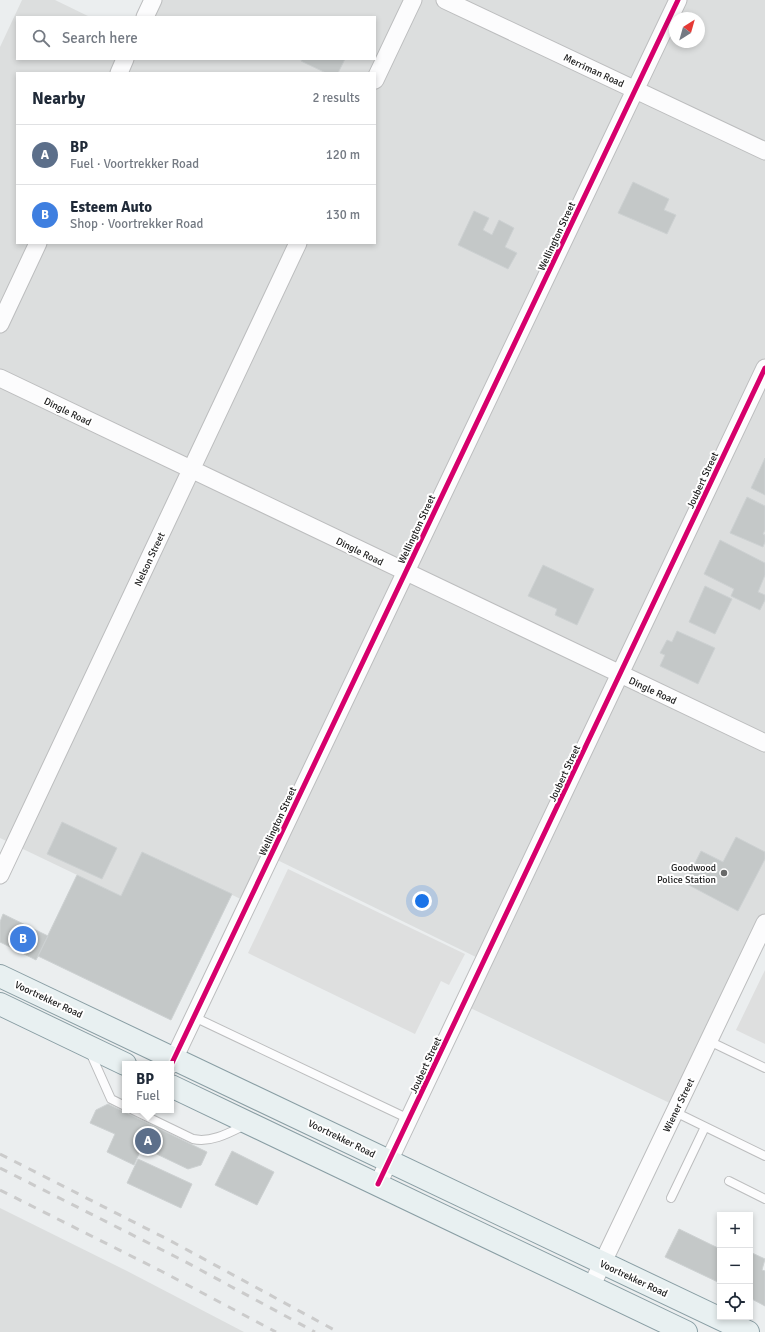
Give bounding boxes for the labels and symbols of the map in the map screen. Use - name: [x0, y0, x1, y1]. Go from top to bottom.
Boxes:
- north arrow: [669, 12, 705, 48]
- street label: Merriman Road: [561, 52, 626, 90]
- street label: Wellington Street: [536, 200, 578, 273]
- street label: Dingle Road: [42, 395, 93, 429]
- street label: Joubert Street: [685, 450, 721, 511]
- street label: Wellington Street: [396, 493, 438, 566]
- street label: Nelson Street: [132, 530, 168, 588]
- street label: Dingle Road: [334, 535, 385, 569]
- street label: Dingle Road: [627, 675, 678, 707]
- street label: Joubert Street: [547, 743, 583, 804]
- street label: Wellington Street: [257, 785, 299, 858]
- place label: Goodwood Police Station: [657, 862, 716, 886]
- marker: Goodwood Police Station: [719, 868, 729, 878]
- your location: [412, 891, 432, 911]
- pin: B: [10, 924, 36, 954]
- street label: Voortrekker Road: [13, 979, 84, 1021]
- street label: Joubert Street: [408, 1035, 444, 1096]
- street label: Wiener Street: [661, 1076, 697, 1134]
- street label: Voortrekker Road: [306, 1117, 377, 1160]
- pin: A: [135, 1126, 161, 1156]
- street label: Voortrekker Road: [598, 1258, 669, 1300]

